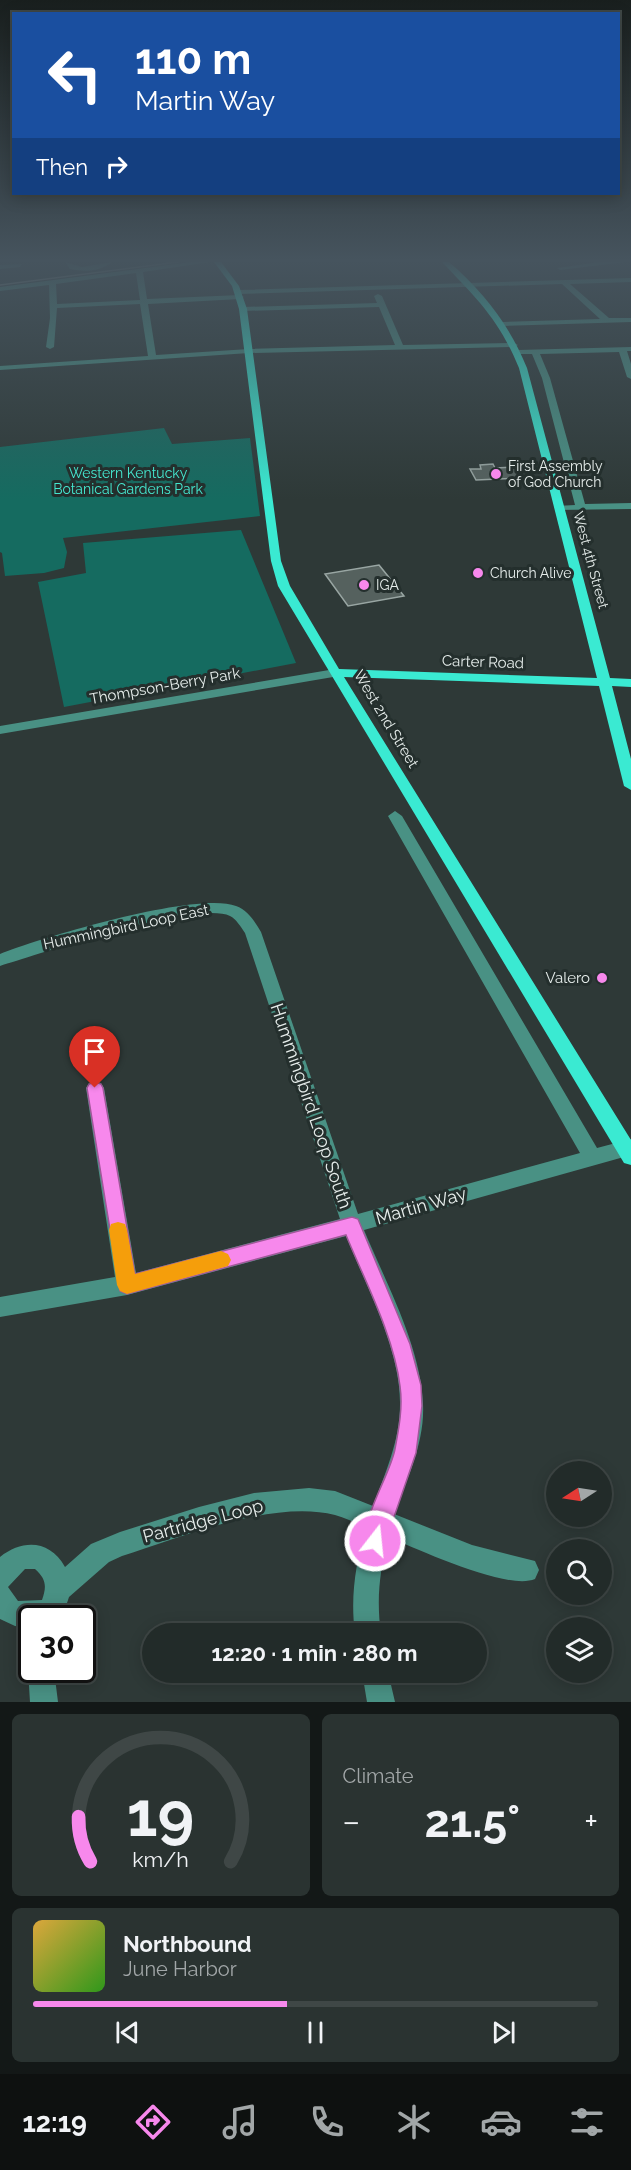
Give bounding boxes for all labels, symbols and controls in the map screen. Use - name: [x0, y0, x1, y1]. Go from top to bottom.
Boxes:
- text: 110 m: [135, 35, 251, 84]
- icon: left: [36, 36, 114, 114]
- text: Martin Way: [135, 85, 275, 116]
- icon: right: [100, 150, 133, 183]
- text: Then: [36, 154, 88, 180]
- place label: First Assembly of God Church: [508, 458, 603, 490]
- park label: Western Kentucky Botanical Gardens Park: [53, 465, 203, 497]
- marker: First Assembly of God Church: [489, 467, 503, 481]
- street label: West 4th Street: [570, 510, 612, 611]
- place label: Church Alive: [490, 565, 572, 581]
- marker: Church Alive: [471, 566, 485, 580]
- place label: IGA: [376, 577, 399, 593]
- marker: IGA: [357, 578, 371, 592]
- street label: Carter Road: [442, 652, 524, 672]
- street label: Thompson-Berry Park: [88, 664, 242, 708]
- street label: West 2nd Street: [350, 667, 422, 771]
- street label: Hummingbird Loop East: [42, 901, 210, 953]
- place label: Valero: [546, 969, 590, 987]
- marker: Valero: [595, 971, 609, 985]
- street label: Hummingbird Loop South: [266, 1000, 357, 1211]
- pin: [69, 1026, 120, 1088]
- icon: arrive: [78, 1035, 111, 1068]
- street label: Martin Way: [373, 1182, 469, 1228]
- north arrow: [546, 1461, 612, 1527]
- map controls: [546, 1461, 612, 1683]
- street label: Partridge Loop: [140, 1494, 265, 1547]
- position arrow: [343, 1509, 407, 1573]
- button: search: [546, 1539, 612, 1605]
- speed limit sign: 30: [18, 1605, 96, 1683]
- button: layers: [546, 1617, 612, 1683]
- text: 12:20 · 1 min · 280 m: [211, 1640, 418, 1666]
- text: Climate: [343, 1764, 414, 1788]
- text: 19: [127, 1777, 195, 1851]
- text: 21.5°: [425, 1795, 520, 1848]
- text: −: [343, 1802, 360, 1841]
- text: +: [584, 1802, 598, 1841]
- text: km/h: [132, 1847, 189, 1872]
- text: Northbound: [123, 1931, 252, 1957]
- text: June Harbor: [123, 1957, 237, 1981]
- icon: previous: [111, 2016, 144, 2049]
- icon: pause: [299, 2016, 332, 2049]
- icon: next: [487, 2016, 520, 2049]
- icon: directions: [132, 2101, 174, 2143]
- icon: music: [219, 2101, 261, 2143]
- icon: phone: [306, 2101, 348, 2143]
- icon: climate: [393, 2101, 435, 2143]
- icon: car: [480, 2101, 522, 2143]
- icon: filters: [566, 2101, 608, 2143]
- text: 12:19: [22, 2107, 87, 2138]

